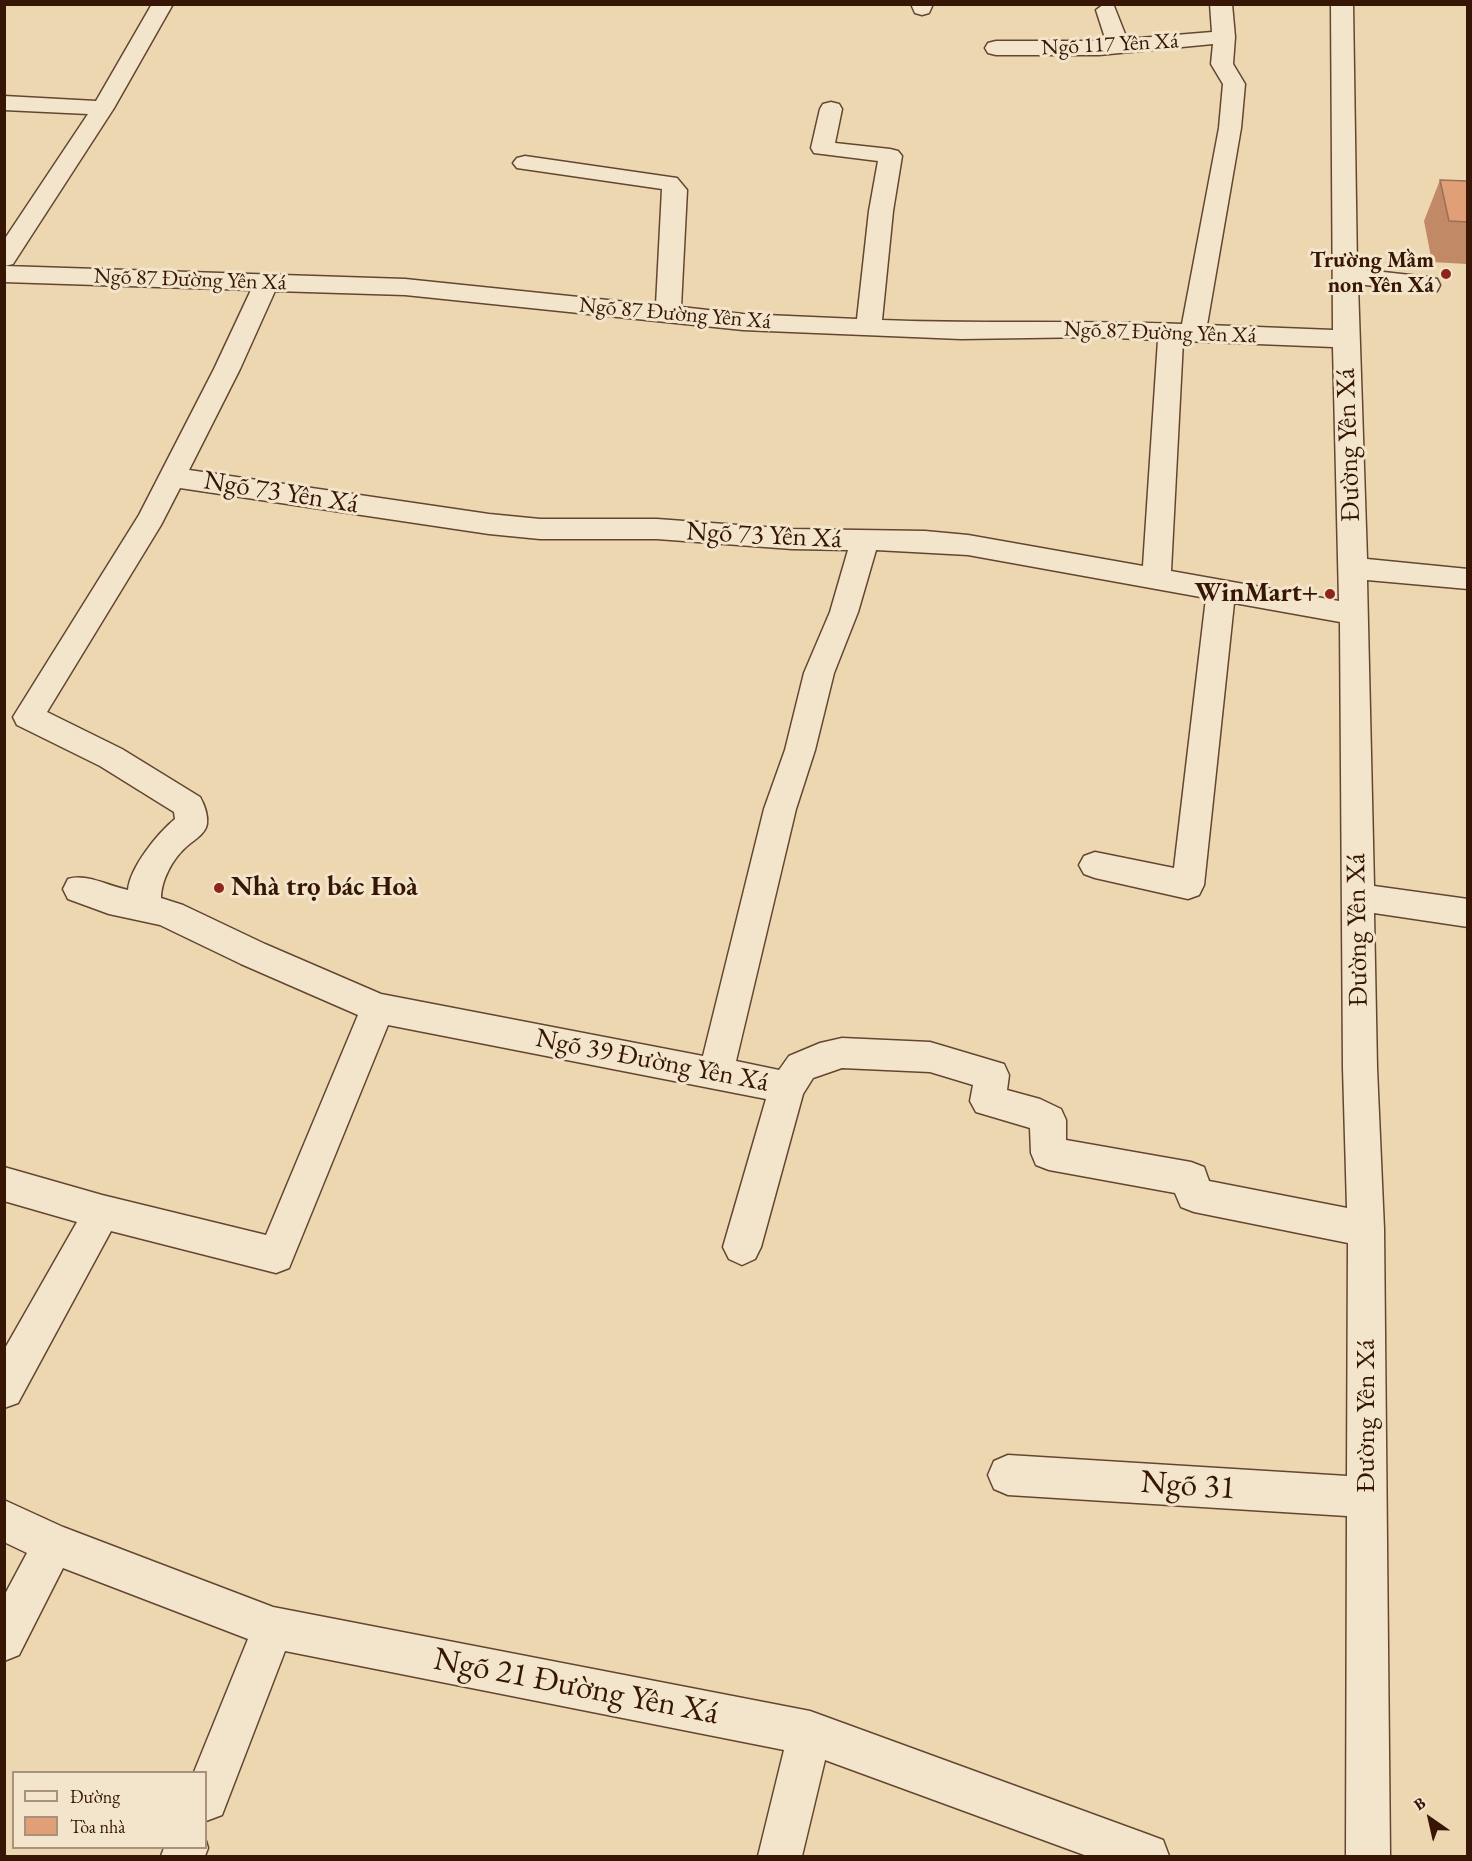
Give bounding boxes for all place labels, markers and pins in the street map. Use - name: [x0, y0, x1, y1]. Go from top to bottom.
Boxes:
- place label: Trường Mầm non Yên Xá: [1310, 248, 1434, 300]
- marker: Trường Mầm non Yên Xá: [1439, 267, 1453, 281]
- place label: WinMart+: [1194, 578, 1318, 610]
- marker: WinMart+: [1323, 587, 1337, 601]
- place label: Nhà trọ bác Hoà: [231, 872, 418, 904]
- marker: Nhà trọ bác Hoà: [212, 881, 226, 895]

